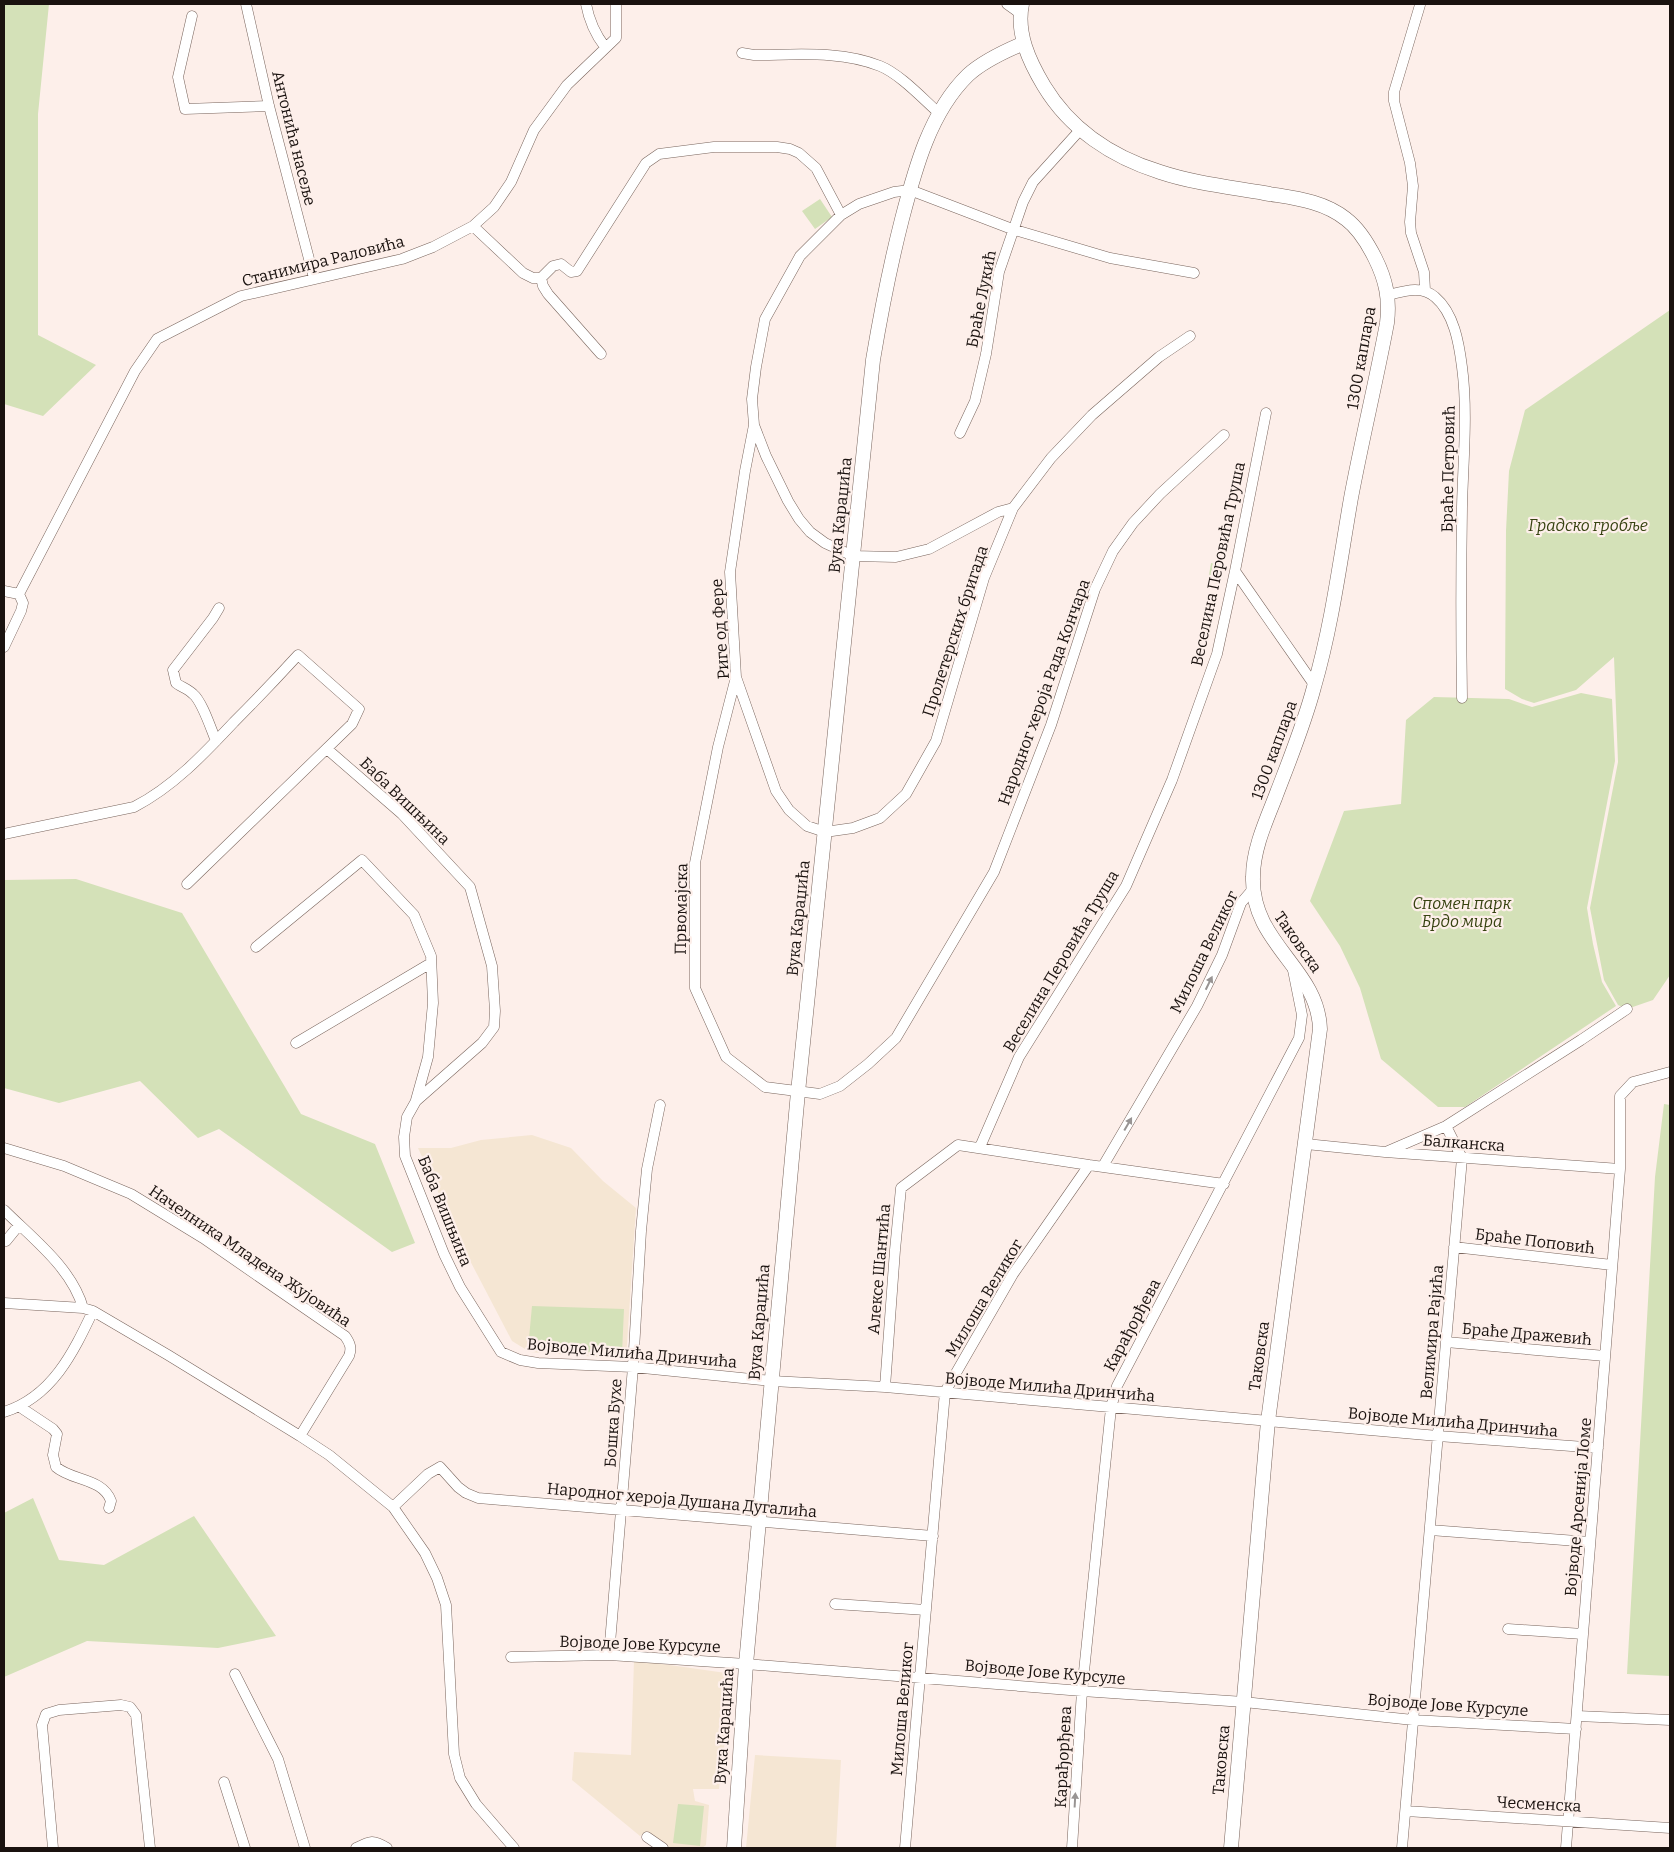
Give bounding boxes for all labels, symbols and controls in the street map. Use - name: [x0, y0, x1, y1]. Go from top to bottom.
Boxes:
- street label: Антонића насеље: [268, 69, 320, 207]
- street label: Станимира Раловића: [240, 232, 406, 290]
- street label: Браће Лукић: [962, 249, 1000, 349]
- street label: 1300 каплара: [1343, 305, 1379, 411]
- street label: Браће Петровић: [1437, 405, 1459, 533]
- street label: Вука Караџића: [824, 456, 856, 574]
- street label: Веселина Перовића Труша: [1187, 460, 1249, 668]
- park label: Градско гробље: [1528, 516, 1648, 535]
- street label: Пролетерских бригада: [918, 543, 992, 719]
- street label: Народног хероја Рада Кончара: [994, 576, 1094, 808]
- street label: Риге од Фере: [707, 578, 733, 680]
- street label: 1300 каплара: [1247, 698, 1301, 802]
- street label: Баба Вишњина: [356, 753, 454, 849]
- street label: Вука Караџића: [782, 859, 814, 977]
- street label: Првомајска: [671, 863, 691, 955]
- street label: Веселина Перовића Труша: [999, 867, 1123, 1055]
- street label: Милоша Великог: [1166, 887, 1242, 1016]
- park label: Спомен парк Брдо мира: [1413, 894, 1513, 931]
- street label: Таковска: [1270, 908, 1326, 976]
- one-way arrow: [1205, 976, 1213, 990]
- one-way arrow: [1123, 1117, 1132, 1130]
- street label: Балканска: [1422, 1131, 1506, 1155]
- street label: Баба Вишњина: [414, 1153, 476, 1269]
- street label: Начелника Младена Жујовића: [145, 1181, 355, 1331]
- street label: Алексе Шантића: [864, 1203, 894, 1335]
- street label: Браће Поповић: [1474, 1224, 1596, 1258]
- street label: Милоша Великог: [941, 1235, 1027, 1360]
- street label: Вука Караџића: [744, 1263, 774, 1381]
- street label: Велимира Рајића: [1417, 1264, 1447, 1400]
- street label: Карађорђева: [1100, 1275, 1164, 1374]
- street label: Браће Дражевић: [1461, 1319, 1593, 1349]
- street label: Таковска: [1245, 1320, 1273, 1392]
- street label: Војводе Милића Дринчића: [526, 1334, 738, 1372]
- street label: Војводе Милића Дринчића: [944, 1368, 1156, 1406]
- street label: Бошка Бухе: [600, 1378, 626, 1468]
- street label: Војводе Милића Дринчића: [1347, 1403, 1559, 1441]
- street label: Војводе Арсенија Ломе: [1561, 1417, 1595, 1597]
- street label: Народног хероја Душана Дугалића: [546, 1479, 818, 1521]
- street label: Војводе Јове Курсуле: [559, 1632, 721, 1656]
- street label: Милоша Великог: [887, 1641, 917, 1777]
- street label: Војводе Јове Курсуле: [964, 1656, 1126, 1688]
- street label: Вука Караџића: [710, 1667, 738, 1785]
- street label: Војводе Јове Курсуле: [1367, 1690, 1529, 1720]
- street label: Карађорђева: [1051, 1705, 1075, 1808]
- street label: Таковска: [1208, 1724, 1234, 1796]
- one-way arrow: [1072, 1791, 1080, 1807]
- street label: Чесменска: [1496, 1792, 1582, 1816]

